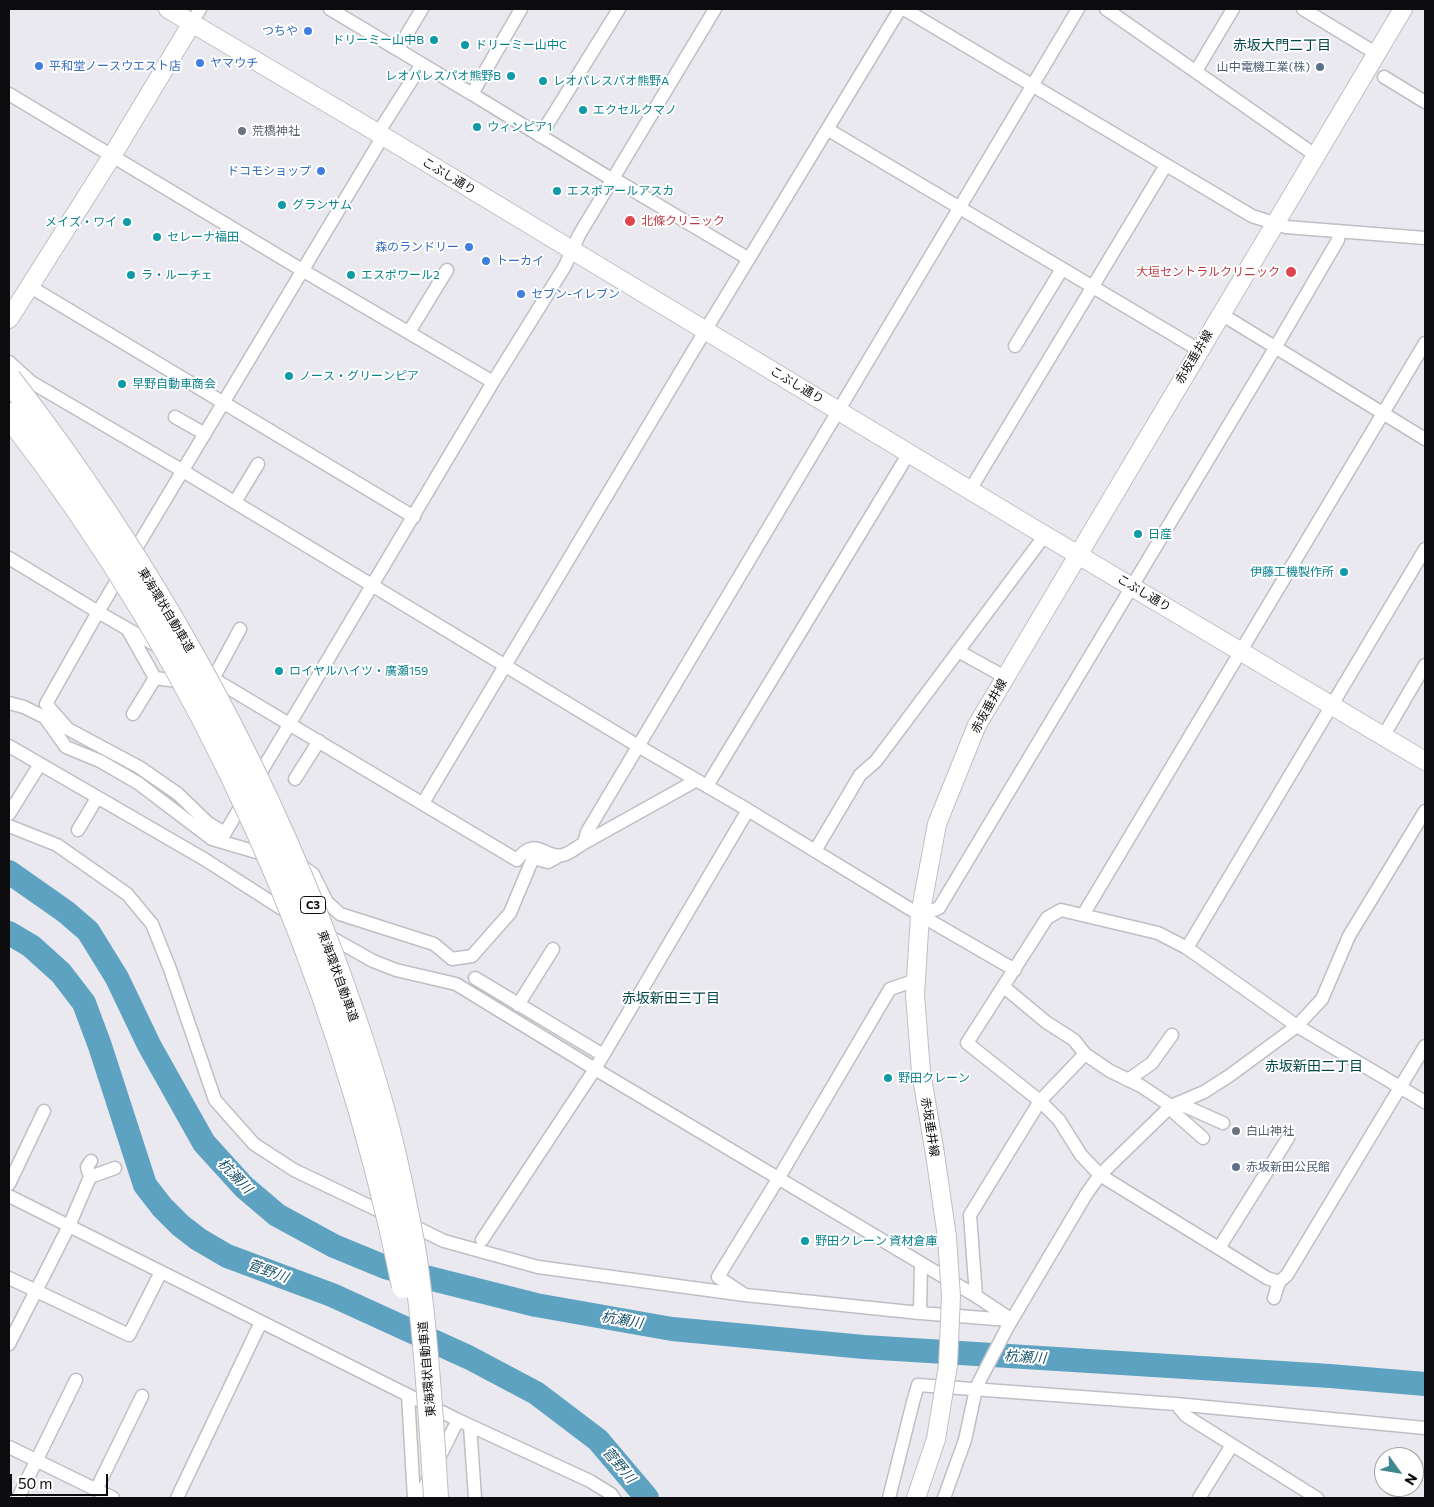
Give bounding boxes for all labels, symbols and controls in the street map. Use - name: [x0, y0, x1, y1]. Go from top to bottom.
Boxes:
- place label: つちや: [262, 24, 298, 38]
- marker: つちや: [302, 25, 314, 37]
- place label: ドリーミー山中B: [332, 33, 424, 47]
- marker: ドリーミー山中B: [428, 34, 440, 46]
- district label: 赤坂大門二丁目: [1233, 37, 1331, 53]
- place label: ドリーミー山中C: [475, 38, 567, 52]
- marker: ドリーミー山中C: [459, 39, 471, 51]
- place label: ヤマウチ: [210, 56, 258, 70]
- marker: ヤマウチ: [194, 57, 206, 69]
- place label: 平和堂ノースウエスト店: [49, 59, 181, 73]
- marker: 平和堂ノースウエスト店: [33, 60, 45, 72]
- place label: 山中電機工業(株): [1217, 60, 1310, 74]
- marker: 山中電機工業(株): [1314, 61, 1326, 73]
- place label: レオパレスパオ熊野B: [385, 69, 501, 83]
- marker: レオパレスパオ熊野B: [505, 70, 517, 82]
- place label: レオパレスパオ熊野A: [553, 74, 669, 88]
- marker: レオパレスパオ熊野A: [537, 75, 549, 87]
- place label: エクセルクマノ: [593, 103, 677, 117]
- marker: エクセルクマノ: [577, 104, 589, 116]
- place label: ウィンピア1: [487, 120, 552, 134]
- marker: ウィンピア1: [471, 121, 483, 133]
- place label: 荒橋神社: [252, 124, 300, 138]
- marker: 荒橋神社: [236, 125, 248, 137]
- street label: こぶし通り: [420, 154, 478, 198]
- place label: ドコモショップ: [227, 164, 311, 178]
- marker: ドコモショップ: [315, 165, 327, 177]
- place label: エスポアールアスカ: [567, 184, 674, 198]
- marker: エスポアールアスカ: [551, 185, 563, 197]
- place label: グランサム: [292, 198, 352, 212]
- marker: グランサム: [276, 199, 288, 211]
- marker: 北條クリニック: [623, 214, 637, 228]
- place label: 北條クリニック: [641, 214, 725, 228]
- place label: メイズ・ワイ: [45, 215, 117, 229]
- marker: メイズ・ワイ: [121, 216, 133, 228]
- place label: セレーナ福田: [167, 230, 239, 244]
- marker: セレーナ福田: [151, 231, 163, 243]
- place label: 森のランドリー: [375, 240, 459, 254]
- marker: 森のランドリー: [463, 241, 475, 253]
- place label: トーカイ: [496, 254, 544, 268]
- marker: トーカイ: [480, 255, 492, 267]
- place label: 大垣セントラルクリニック: [1136, 265, 1280, 279]
- marker: 大垣セントラルクリニック: [1284, 265, 1298, 279]
- place label: ラ・ルーチェ: [141, 268, 213, 282]
- place label: エスポワール2: [361, 268, 440, 282]
- marker: ラ・ルーチェ: [125, 269, 137, 281]
- marker: エスポワール2: [345, 269, 357, 281]
- place label: セブン-イレブン: [531, 287, 620, 301]
- marker: セブン-イレブン: [515, 288, 527, 300]
- street label: 赤坂垂井線: [1172, 328, 1216, 386]
- street label: こぶし通り: [768, 363, 826, 407]
- place label: ノース・グリーンピア: [299, 369, 419, 383]
- marker: ノース・グリーンピア: [283, 370, 295, 382]
- place label: 早野自動車商会: [132, 377, 216, 391]
- marker: 早野自動車商会: [116, 378, 128, 390]
- place label: 日産: [1148, 527, 1172, 541]
- marker: 日産: [1132, 528, 1144, 540]
- street label: 東海環状自動車道: [135, 565, 197, 655]
- place label: 伊藤工機製作所: [1250, 565, 1334, 579]
- marker: 伊藤工機製作所: [1338, 566, 1350, 578]
- street label: こぶし通り: [1115, 571, 1173, 615]
- place label: ロイヤルハイツ・廣瀬159: [289, 664, 428, 678]
- marker: ロイヤルハイツ・廣瀬159: [273, 665, 285, 677]
- street label: 赤坂垂井線: [968, 676, 1010, 736]
- road number: C3: [300, 896, 326, 914]
- street label: 東海環状自動車道: [315, 928, 361, 1024]
- district label: 赤坂新田三丁目: [622, 990, 720, 1006]
- district label: 赤坂新田二丁目: [1265, 1058, 1363, 1074]
- place label: 野田クレーン: [898, 1071, 970, 1085]
- marker: 野田クレーン: [882, 1072, 894, 1084]
- street label: 赤坂垂井線: [918, 1096, 942, 1158]
- place label: 白山神社: [1246, 1124, 1294, 1138]
- marker: 白山神社: [1230, 1125, 1242, 1137]
- water label: 杭瀬川: [214, 1155, 256, 1197]
- place label: 赤坂新田公民館: [1246, 1160, 1330, 1174]
- marker: 赤坂新田公民館: [1230, 1161, 1242, 1173]
- place label: 野田クレーン 資材倉庫: [815, 1234, 937, 1248]
- marker: 野田クレーン 資材倉庫: [799, 1235, 811, 1247]
- water label: 菅野川: [245, 1256, 291, 1286]
- water label: 杭瀬川: [600, 1308, 644, 1332]
- street label: 東海環状自動車道: [416, 1321, 438, 1417]
- water label: 杭瀬川: [1003, 1347, 1047, 1367]
- water label: 菅野川: [599, 1444, 639, 1486]
- north arrow: [1374, 1447, 1424, 1497]
- scale bar: [12, 1464, 110, 1496]
- text: N: [1401, 1471, 1421, 1489]
- text: 50 m: [18, 1474, 52, 1492]

